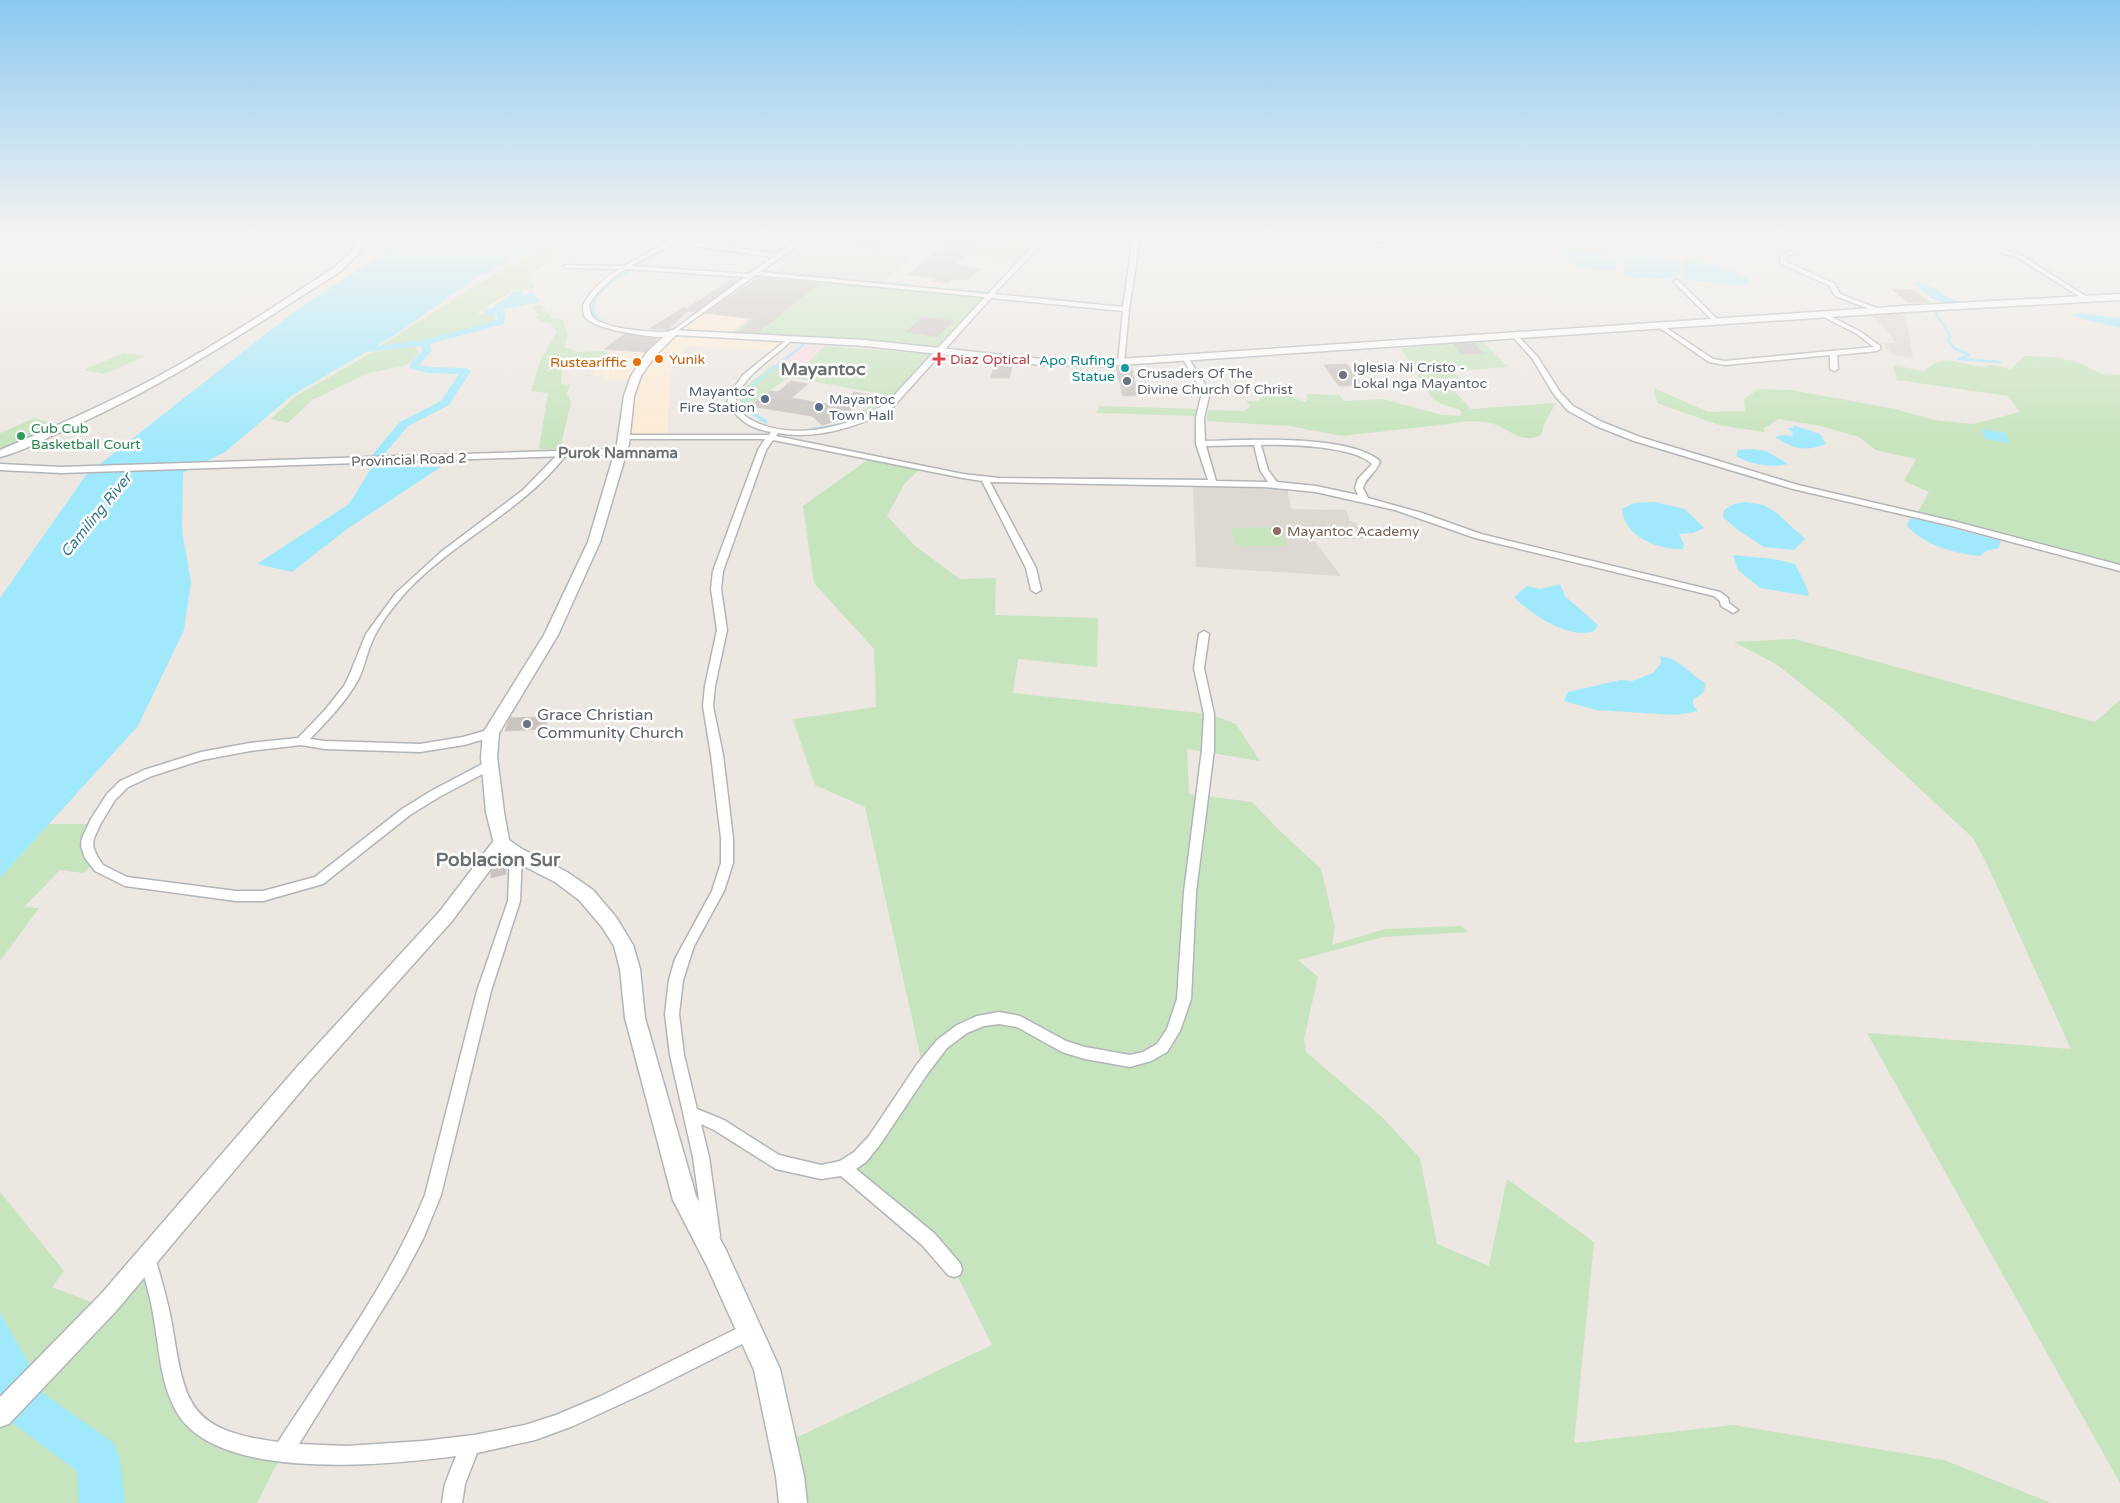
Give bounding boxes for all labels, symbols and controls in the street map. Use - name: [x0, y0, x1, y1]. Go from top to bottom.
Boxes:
- place label: Yunik: [669, 351, 706, 368]
- place label: Diaz Optical: [950, 351, 1030, 368]
- marker: Diaz Optical: [932, 352, 946, 366]
- place label: Apo Rufing Statue: [1039, 352, 1115, 385]
- marker: Yunik: [653, 353, 665, 365]
- place label: Rusteariffic: [550, 354, 627, 371]
- marker: Rusteariffic: [631, 356, 643, 368]
- district label: Mayantoc: [780, 358, 866, 380]
- place label: Iglesia Ni Cristo - Lokal nga Mayantoc: [1353, 359, 1487, 392]
- marker: Apo Rufing Statue: [1119, 362, 1131, 374]
- place label: Crusaders Of The Divine Church Of Christ: [1137, 365, 1293, 398]
- marker: Iglesia Ni Cristo - Lokal nga Mayantoc: [1337, 369, 1349, 381]
- marker: Crusaders Of The Divine Church Of Christ: [1121, 375, 1133, 387]
- place label: Mayantoc Fire Station: [679, 383, 755, 416]
- place label: Mayantoc Town Hall: [829, 391, 895, 424]
- marker: Mayantoc Fire Station: [759, 393, 771, 405]
- marker: Mayantoc Town Hall: [813, 401, 825, 413]
- place label: Cub Cub Basketball Court: [31, 420, 141, 453]
- marker: Cub Cub Basketball Court: [15, 430, 27, 442]
- district label: Purok Namnama: [558, 444, 678, 462]
- street label: Provincial Road 2: [351, 449, 467, 471]
- water label: Camiling River: [57, 468, 137, 561]
- place label: Mayantoc Academy: [1287, 523, 1420, 540]
- marker: Mayantoc Academy: [1271, 525, 1283, 537]
- place label: Grace Christian Community Church: [537, 705, 684, 743]
- marker: Grace Christian Community Church: [521, 718, 533, 730]
- district label: Poblacion Sur: [436, 849, 561, 871]

